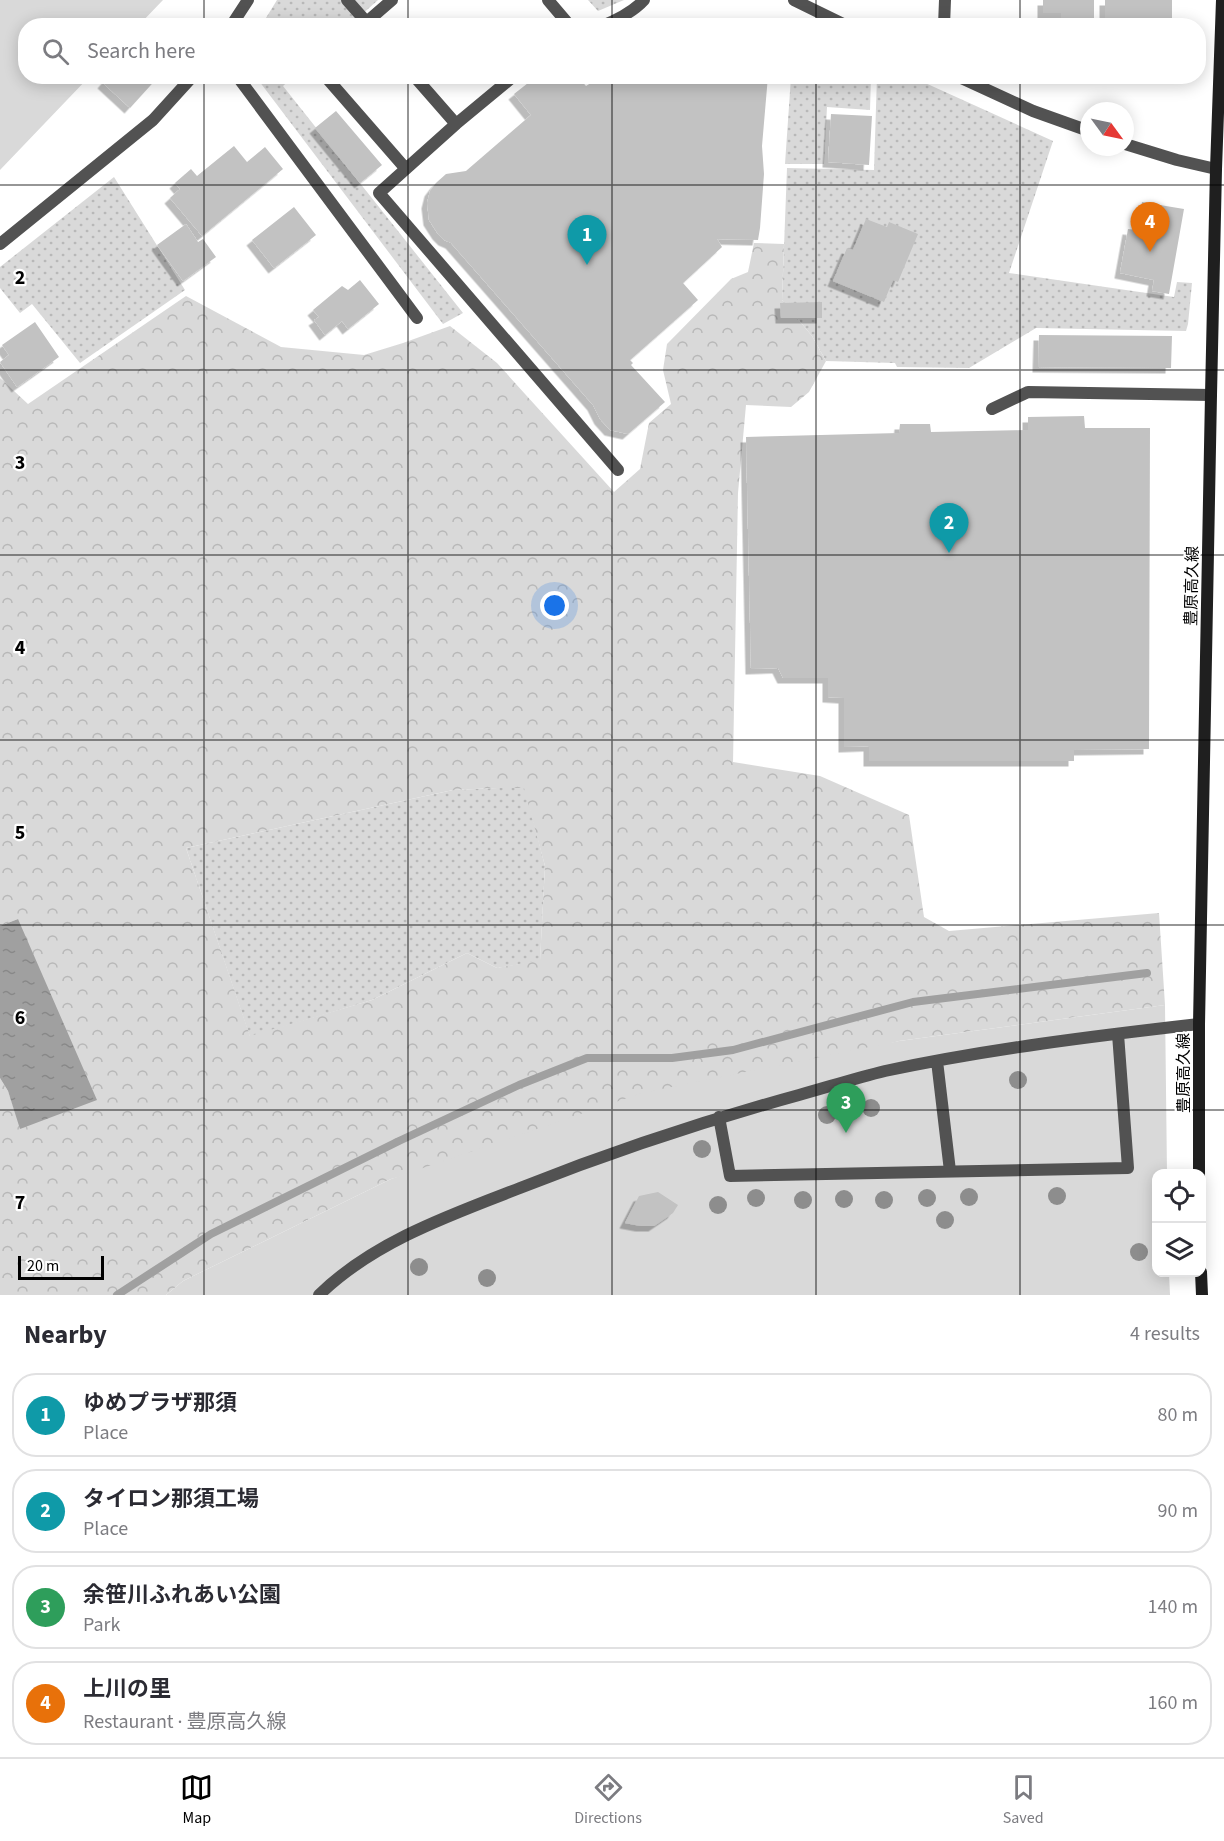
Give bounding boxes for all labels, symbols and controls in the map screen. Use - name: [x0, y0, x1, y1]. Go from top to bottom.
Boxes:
- search box: [18, 18, 1206, 84]
- icon: search: [39, 35, 72, 68]
- text: Search here: [87, 35, 195, 67]
- north arrow: [1080, 102, 1134, 156]
- pin: 4: [1130, 202, 1170, 252]
- pin: 1: [568, 216, 606, 265]
- text: 2: [15, 264, 25, 292]
- text: 3: [15, 449, 25, 477]
- pin: 2: [930, 504, 968, 553]
- street label: 豊原高久線: [1180, 546, 1204, 626]
- your location: [540, 591, 569, 620]
- text: 4: [15, 634, 26, 662]
- text: 5: [15, 819, 25, 847]
- text: 6: [15, 1004, 25, 1032]
- street label: 豊原高久線: [1173, 1033, 1195, 1113]
- pin: 3: [826, 1084, 866, 1133]
- map controls: [1152, 1169, 1206, 1277]
- button: locate: [1152, 1169, 1206, 1223]
- text: 7: [15, 1189, 25, 1217]
- button: layers: [1152, 1223, 1206, 1277]
- scale bar: [18, 1253, 104, 1280]
- text: 20 m: [27, 1255, 59, 1277]
- text: Nearby: [24, 1316, 107, 1353]
- text: 4 results: [1130, 1320, 1200, 1348]
- text: ゆめプラザ那須: [83, 1387, 237, 1419]
- text: 1: [40, 1401, 51, 1429]
- text: 80 m: [1158, 1401, 1198, 1429]
- text: Place: [83, 1419, 128, 1447]
- text: タイロン那須工場: [83, 1483, 259, 1515]
- text: 2: [40, 1497, 51, 1525]
- text: 90 m: [1158, 1497, 1198, 1525]
- text: Place: [83, 1515, 128, 1543]
- text: 余笹川ふれあい公園: [83, 1579, 281, 1611]
- text: 3: [40, 1593, 51, 1621]
- text: 140 m: [1148, 1593, 1198, 1621]
- text: Park: [83, 1611, 120, 1639]
- text: 上川の里: [83, 1673, 171, 1705]
- text: 4: [40, 1689, 51, 1717]
- text: 160 m: [1148, 1689, 1198, 1717]
- text: Restaurant · 豊原高久線: [83, 1708, 287, 1736]
- tab: Map: [180, 1771, 213, 1829]
- tab: Directions: [574, 1771, 642, 1829]
- tab: Saved: [1003, 1771, 1044, 1829]

